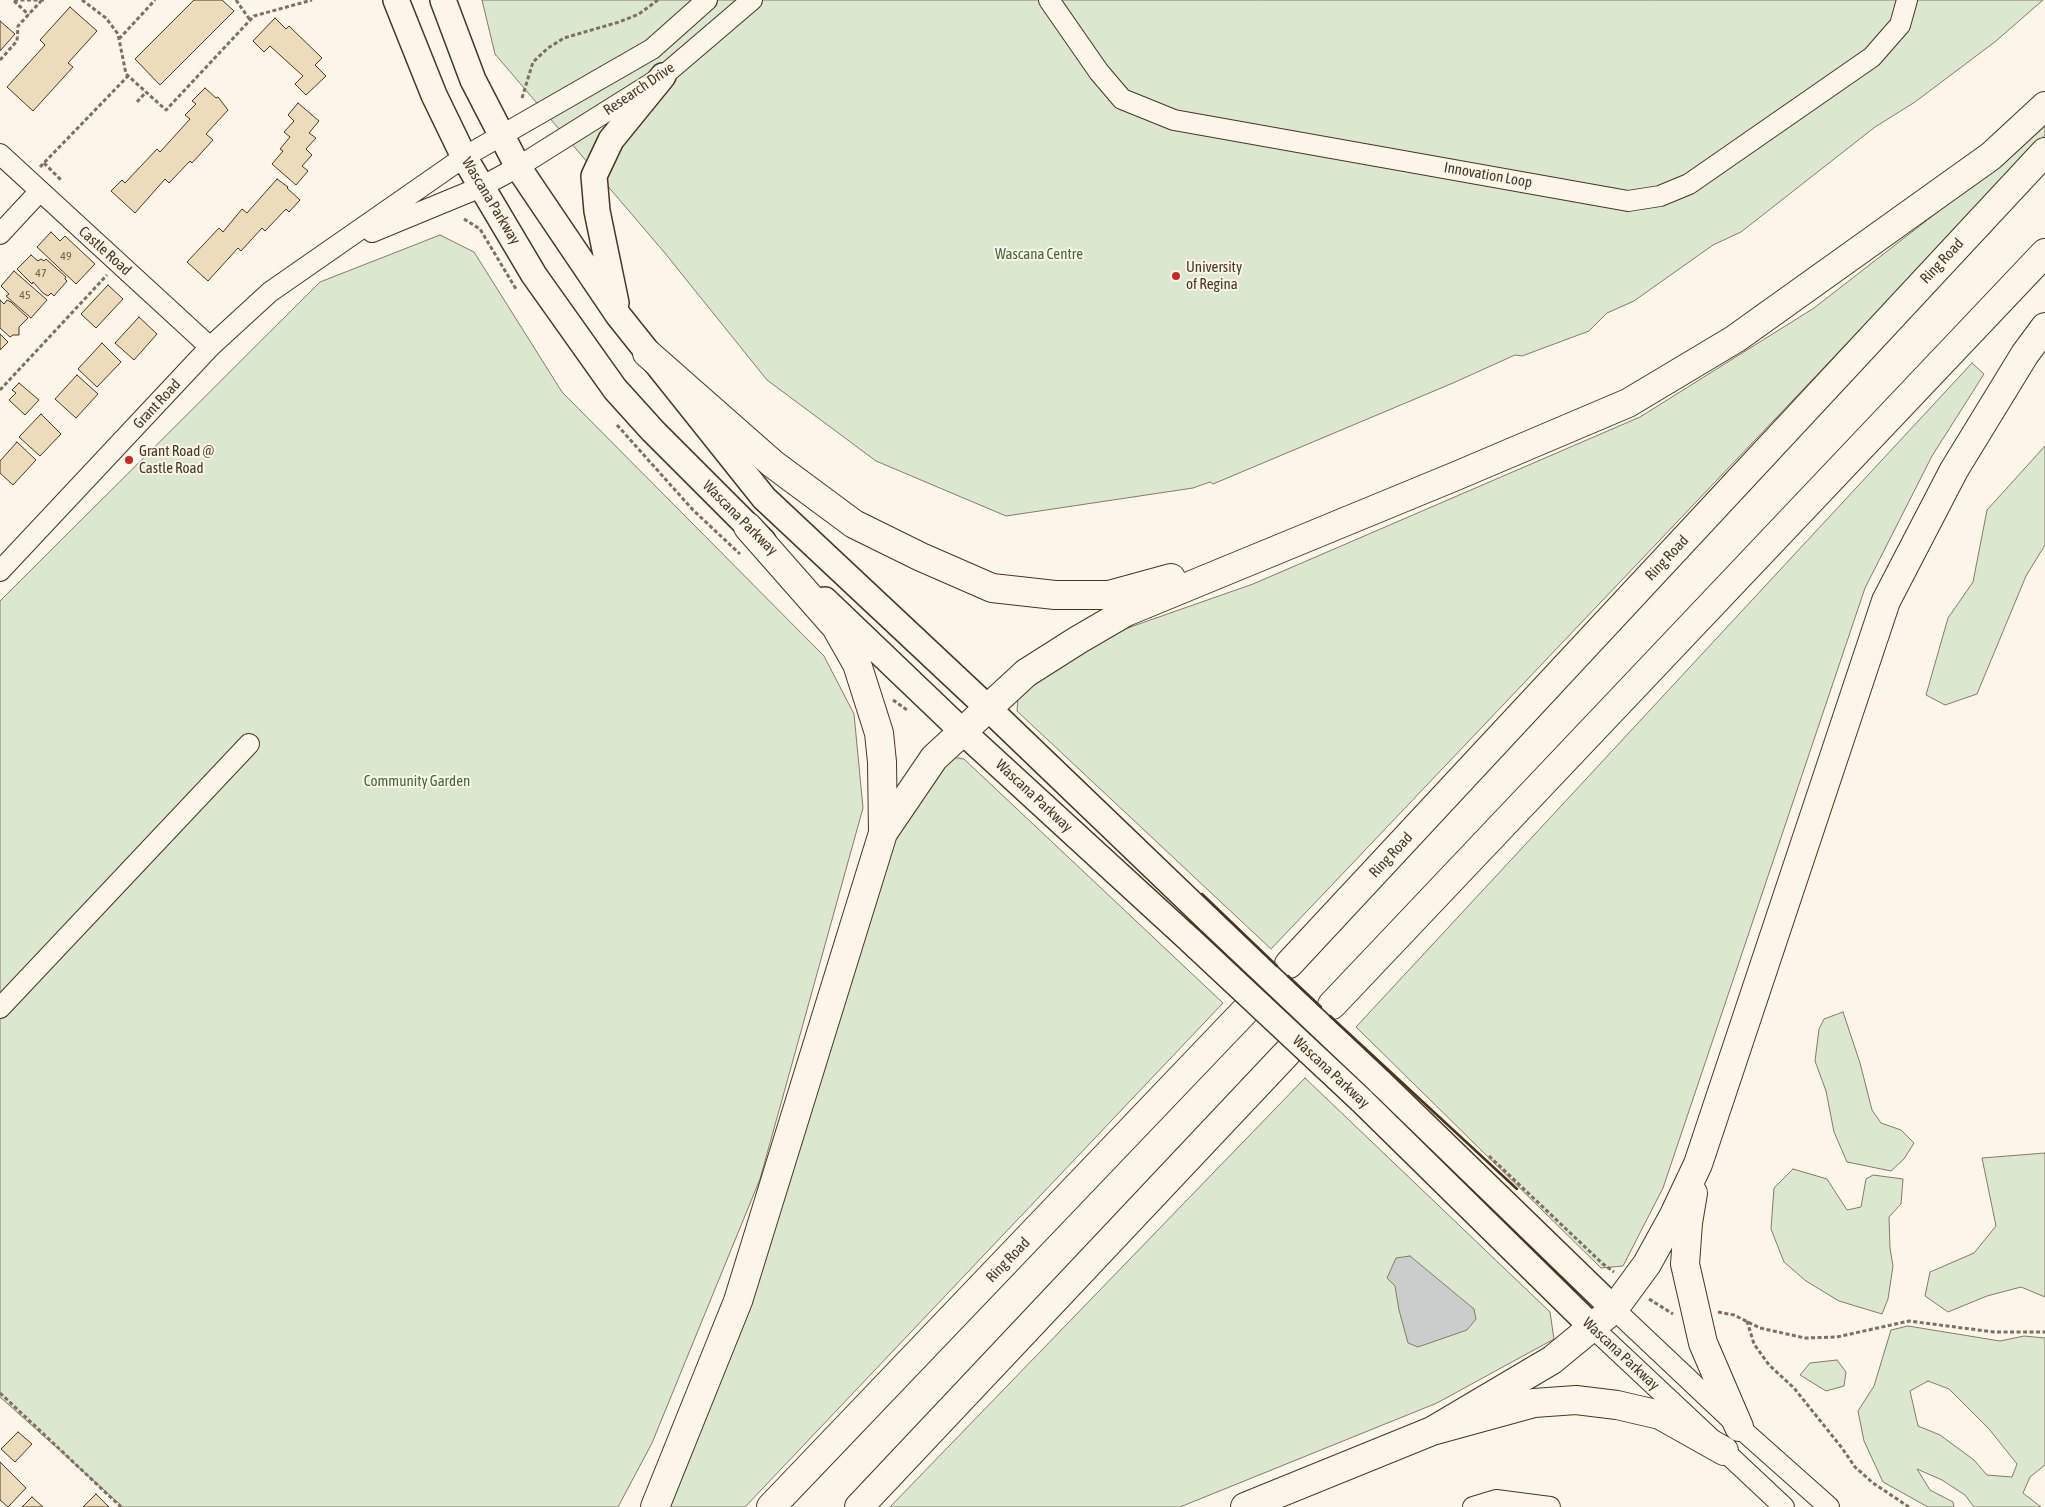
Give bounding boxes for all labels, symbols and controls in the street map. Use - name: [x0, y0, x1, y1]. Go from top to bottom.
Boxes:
- street label: Research Drive: [600, 59, 678, 119]
- street label: Wascana Parkway: [458, 154, 524, 248]
- street label: Innovation Loop: [1442, 158, 1534, 192]
- street label: Castle Road: [75, 223, 135, 279]
- street label: Ring Road: [1917, 235, 1967, 287]
- park label: Wascana Centre: [995, 245, 1083, 263]
- house number: 49: [60, 249, 72, 263]
- place label: University of Regina: [1186, 258, 1242, 293]
- house number: 47: [35, 266, 47, 280]
- marker: University of Regina: [1170, 270, 1182, 282]
- house number: 45: [19, 288, 31, 302]
- street label: Grant Road: [130, 375, 184, 433]
- place label: Grant Road @ Castle Road: [139, 442, 214, 477]
- marker: Grant Road @ Castle Road: [123, 454, 135, 466]
- street label: Wascana Parkway: [699, 477, 781, 559]
- street label: Ring Road: [1642, 532, 1692, 584]
- street label: Wascana Parkway: [992, 756, 1076, 836]
- park label: Community Garden: [364, 772, 470, 790]
- street label: Ring Road: [1366, 829, 1416, 881]
- street label: Wascana Parkway: [1289, 1032, 1373, 1112]
- street label: Ring Road: [982, 1234, 1034, 1286]
- street label: Wascana Parkway: [1579, 1314, 1663, 1394]

